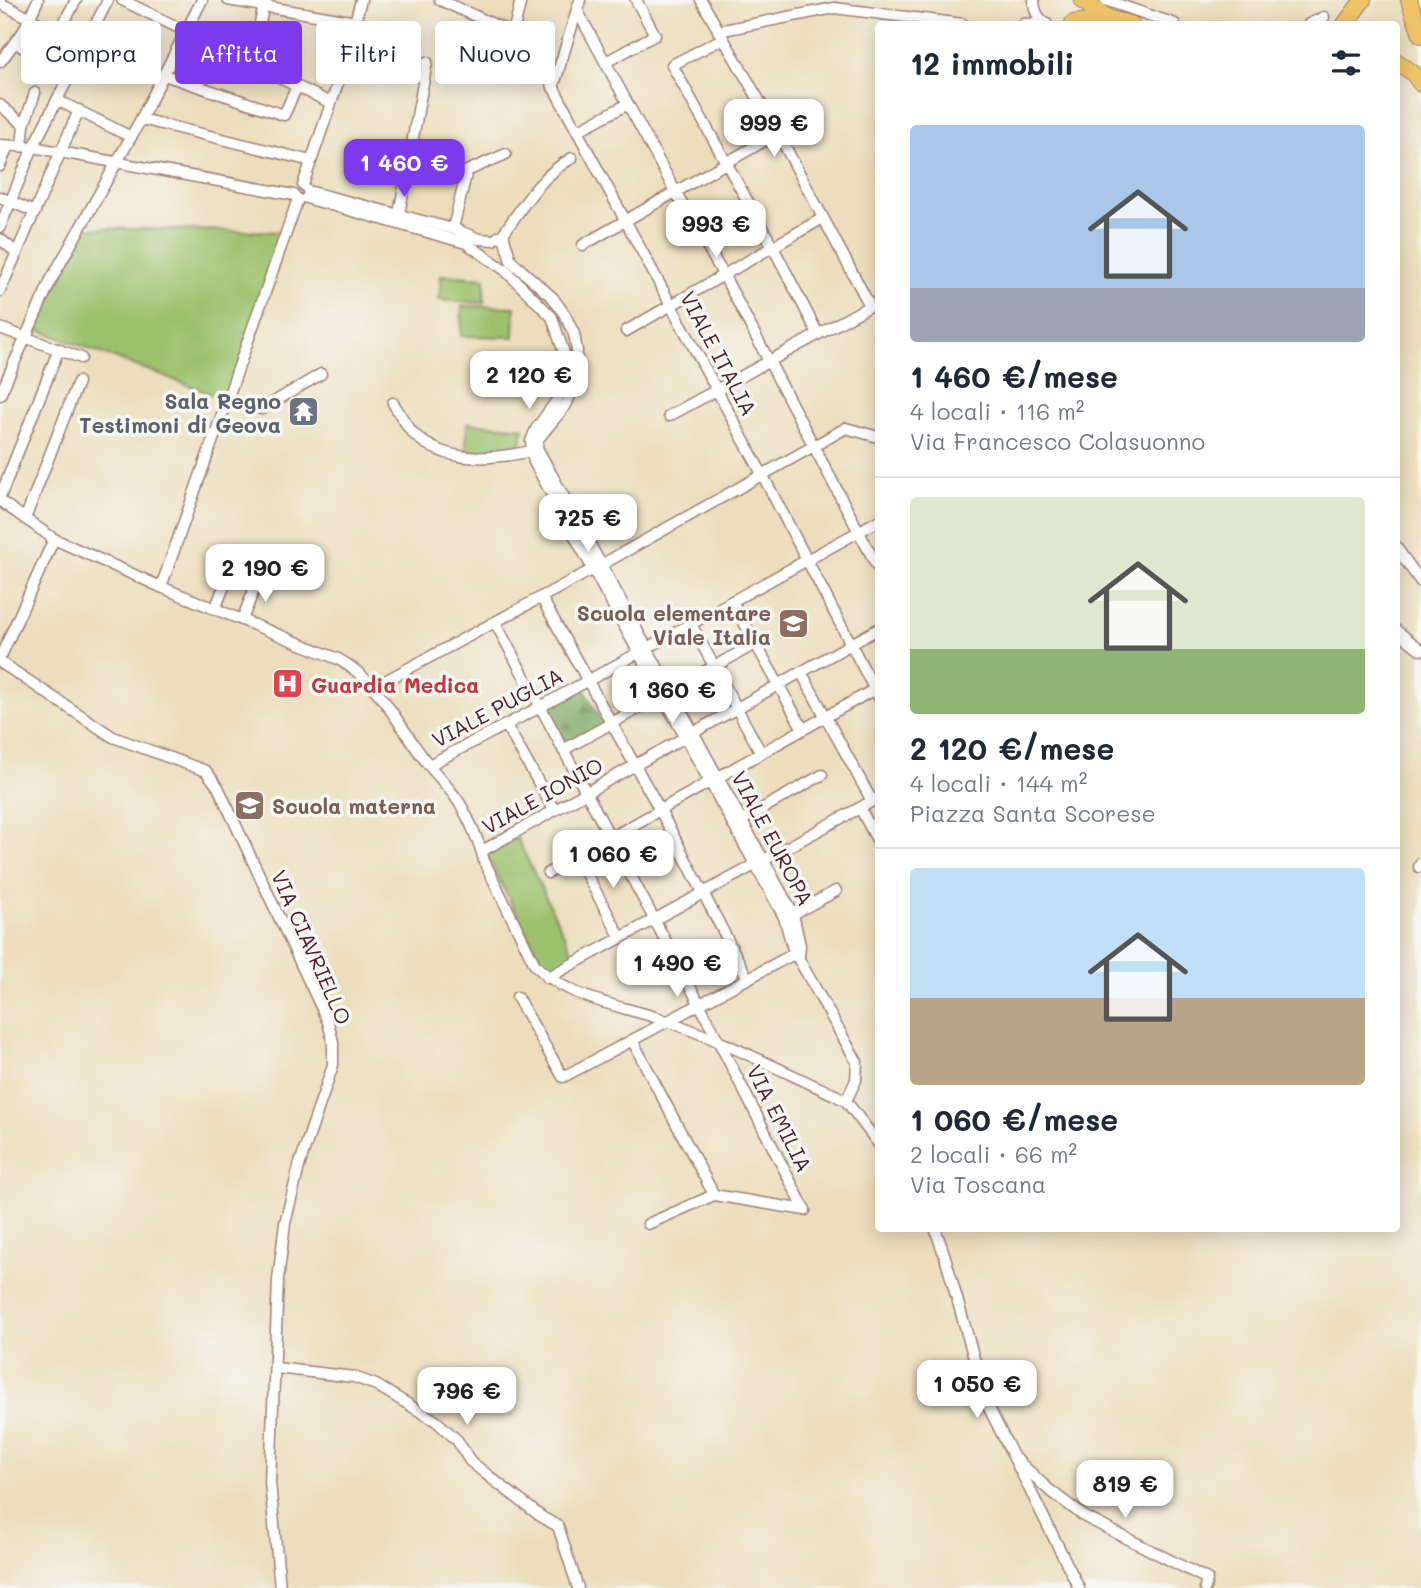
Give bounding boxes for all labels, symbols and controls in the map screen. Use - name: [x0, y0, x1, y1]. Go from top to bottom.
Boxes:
- chip: Compra: [21, 21, 161, 84]
- chip: Affitta: [175, 21, 302, 84]
- chip: Filtri: [316, 21, 421, 84]
- chip: Nuovo: [435, 21, 555, 84]
- text: 12 immobili: [910, 43, 1074, 83]
- icon: filters: [1327, 44, 1365, 82]
- pin: 999 €: [725, 100, 823, 159]
- text: 999 €: [740, 107, 808, 137]
- pin: 1 460 €: [339, 140, 469, 199]
- text: 1 460 €: [360, 147, 448, 177]
- icon: home: [1075, 171, 1201, 297]
- pin: 993 €: [667, 201, 765, 260]
- text: 993 €: [682, 208, 750, 238]
- street label: VIALE ITALIA: [675, 286, 763, 420]
- pin: 2 120 €: [464, 352, 594, 411]
- text: 1 460 €/mese: [910, 356, 1118, 396]
- text: 2 120 €: [486, 359, 572, 389]
- place label: Sala Regno Testimoni di Geova: [79, 387, 281, 438]
- temple icon: Sala Regno Testimoni di Geova: [287, 395, 321, 429]
- text: 4 locali · 116 m²: [910, 396, 1085, 426]
- text: Via Francesco Colasuonno: [910, 426, 1205, 456]
- pin: 725 €: [539, 494, 637, 554]
- text: 725 €: [555, 502, 621, 532]
- icon: home: [1075, 543, 1201, 669]
- pin: 2 190 €: [200, 544, 330, 604]
- text: 2 190 €: [222, 552, 308, 582]
- place label: Scuola elementare Viale Italia: [577, 599, 771, 650]
- school or university icon: Scuola elementare Viale Italia: [777, 607, 811, 641]
- street label: VIALE PUGLIA: [427, 661, 567, 753]
- pin: 1 360 €: [607, 666, 737, 726]
- hospital icon: Guardia Medica: [271, 667, 305, 701]
- place label: Guardia Medica: [311, 671, 479, 698]
- text: 1 360 €: [628, 674, 716, 704]
- text: 2 120 €/mese: [910, 728, 1114, 768]
- street label: VIALE IONIO: [477, 751, 607, 839]
- street label: VIALE EUROPA: [726, 766, 820, 910]
- text: 4 locali · 144 m²: [910, 768, 1087, 798]
- school or university icon: Scuola materna: [232, 788, 266, 822]
- place label: Scuola materna: [272, 792, 436, 819]
- text: Piazza Santa Scorese: [910, 798, 1156, 828]
- pin: 1 060 €: [548, 830, 678, 890]
- text: 1 060 €: [569, 838, 657, 868]
- street label: VIA CIAVRIELLO: [266, 865, 358, 1029]
- icon: home: [1075, 914, 1201, 1040]
- pin: 1 490 €: [612, 940, 742, 999]
- text: 1 490 €: [633, 947, 721, 977]
- street label: VIA EMILIA: [741, 1060, 819, 1176]
- text: 1 060 €/mese: [910, 1099, 1118, 1139]
- text: 2 locali · 66 m²: [910, 1139, 1077, 1169]
- text: Via Toscana: [910, 1169, 1046, 1199]
- pin: 1 050 €: [912, 1360, 1042, 1420]
- pin: 796 €: [418, 1368, 516, 1427]
- text: 1 050 €: [933, 1368, 1021, 1398]
- text: 796 €: [433, 1375, 501, 1405]
- pin: 819 €: [1076, 1460, 1174, 1520]
- text: 819 €: [1092, 1468, 1158, 1498]

